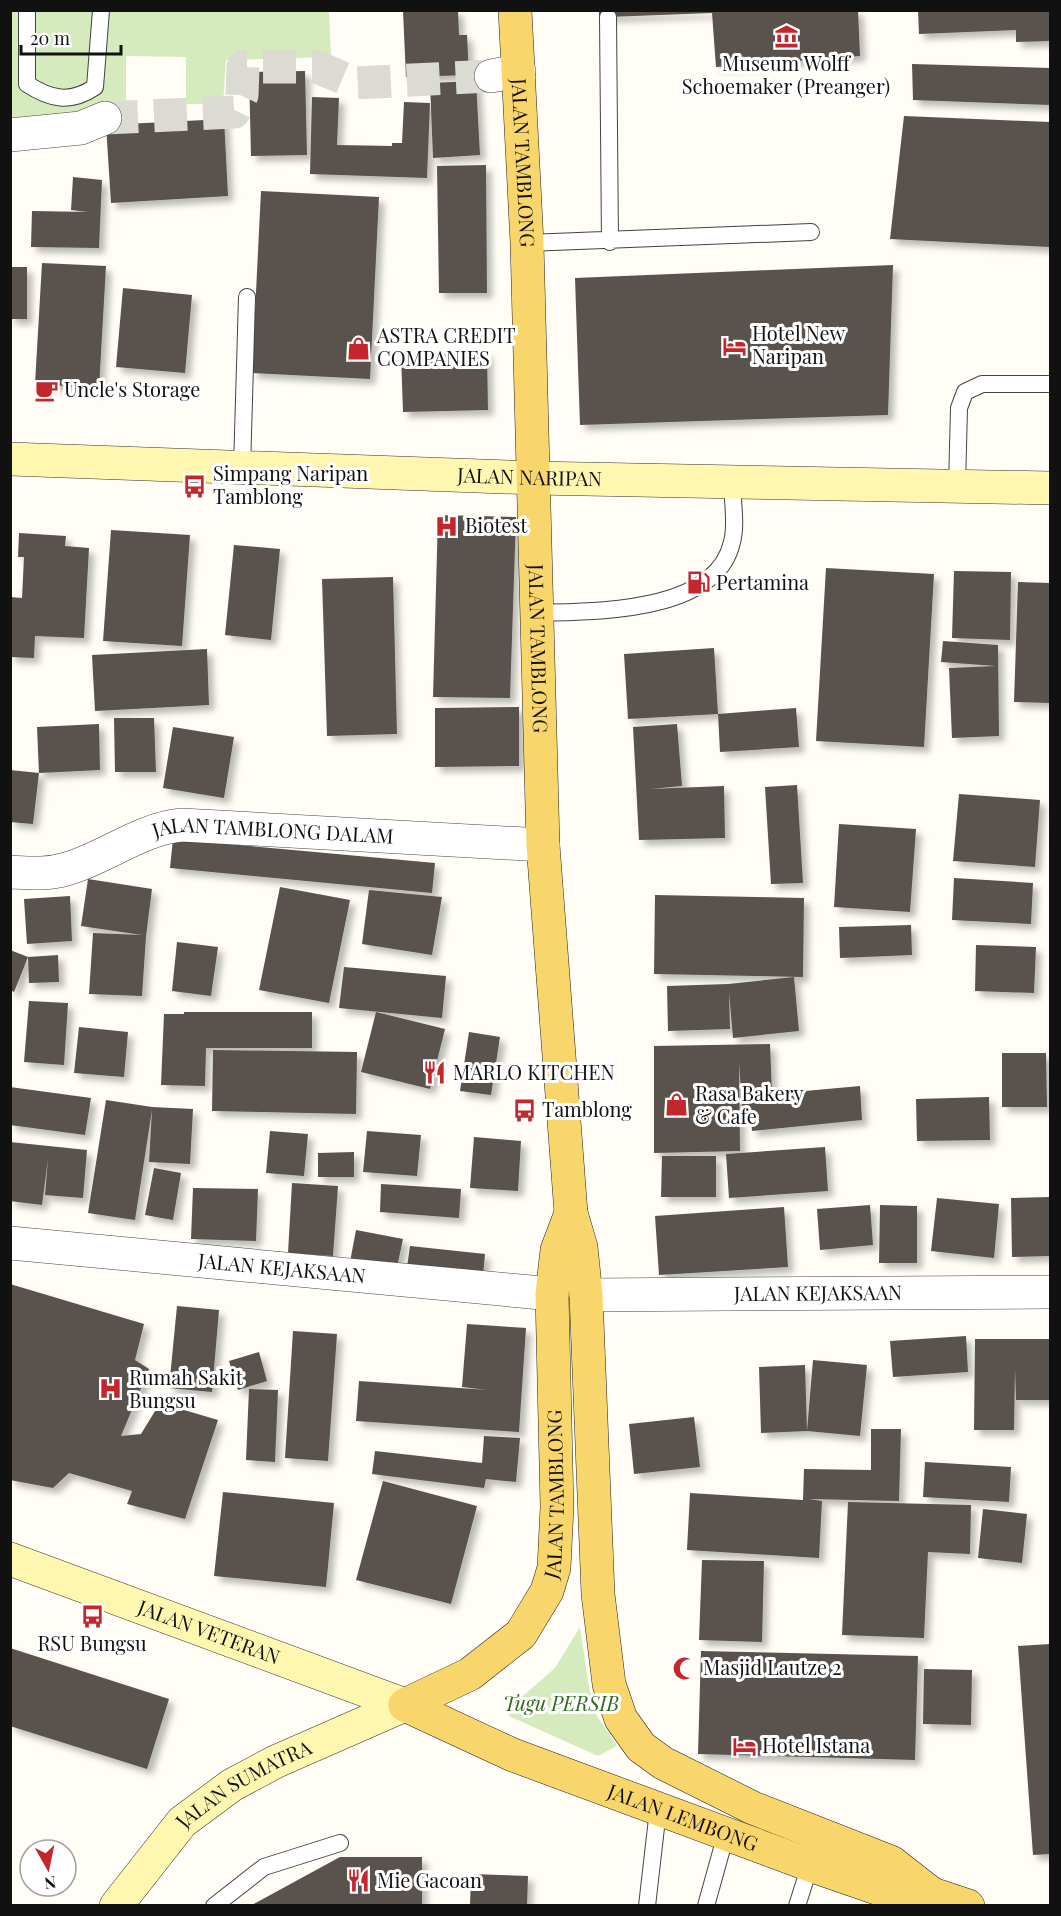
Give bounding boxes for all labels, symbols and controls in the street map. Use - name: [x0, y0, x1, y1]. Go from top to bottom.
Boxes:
- scale bar: [21, 18, 122, 56]
- museum icon: Museum Wolff Schoemaker (Preanger): [773, 23, 799, 49]
- text: 20 m: [30, 26, 70, 50]
- place label: Museum Wolff Schoemaker (Preanger): [682, 49, 890, 99]
- street label: JALAN TAMBLONG: [506, 77, 542, 248]
- place label: Hotel New Naripan: [752, 319, 845, 369]
- place label: ASTRA CREDIT COMPANIES: [376, 321, 516, 371]
- hotel icon: Hotel New Naripan: [721, 333, 747, 359]
- shop icon: ASTRA CREDIT COMPANIES: [346, 335, 372, 361]
- place label: Uncle's Storage: [64, 375, 200, 402]
- cafe icon: Uncle's Storage: [33, 377, 59, 403]
- place label: Simpang Naripan Tamblong: [213, 459, 368, 509]
- street label: JALAN NARIPAN: [456, 460, 602, 491]
- bus stop icon: Simpang Naripan Tamblong: [182, 473, 208, 499]
- place label: Biotest: [465, 511, 528, 538]
- hospital icon: Biotest: [434, 513, 460, 539]
- street label: JALAN TAMBLONG: [524, 563, 555, 733]
- place label: Pertamina: [716, 568, 809, 595]
- fuel station icon: Pertamina: [685, 570, 711, 596]
- street label: JALAN TAMBLONG DALAM: [147, 810, 394, 849]
- place label: MARLO KITCHEN: [453, 1058, 615, 1085]
- restaurant icon: MARLO KITCHEN: [422, 1060, 448, 1086]
- place label: Rasa Bakery & Cafe: [695, 1079, 804, 1129]
- shop icon: Rasa Bakery & Cafe: [664, 1092, 690, 1118]
- place label: Tamblong: [542, 1095, 632, 1122]
- bus stop icon: Tamblong: [511, 1097, 537, 1123]
- street label: JALAN KEJAKSAAN: [196, 1246, 367, 1288]
- street label: JALAN KEJAKSAAN: [733, 1278, 902, 1306]
- place label: Rumah Sakit Bungsu: [129, 1363, 244, 1413]
- hospital icon: Rumah Sakit Bungsu: [98, 1376, 124, 1402]
- street label: JALAN TAMBLONG: [536, 1409, 569, 1583]
- street label: JALAN VETERAN: [134, 1592, 284, 1670]
- bus stop icon: RSU Bungsu: [79, 1604, 105, 1630]
- place label: RSU Bungsu: [37, 1629, 147, 1656]
- place label: Masjid Lautze 2: [703, 1653, 842, 1680]
- mosque icon: Masjid Lautze 2: [672, 1655, 698, 1681]
- park label: Tugu PERSIB: [503, 1689, 619, 1716]
- place label: Hotel Istana: [762, 1731, 870, 1758]
- street label: JALAN SUMATRA: [167, 1733, 316, 1833]
- hotel icon: Hotel Istana: [731, 1733, 757, 1759]
- street label: JALAN LEMBONG: [603, 1776, 762, 1857]
- north arrow: [18, 1838, 78, 1898]
- place label: Mie Gacoan: [377, 1866, 482, 1893]
- restaurant icon: Mie Gacoan: [346, 1868, 372, 1894]
- text: N: [43, 1872, 58, 1895]

